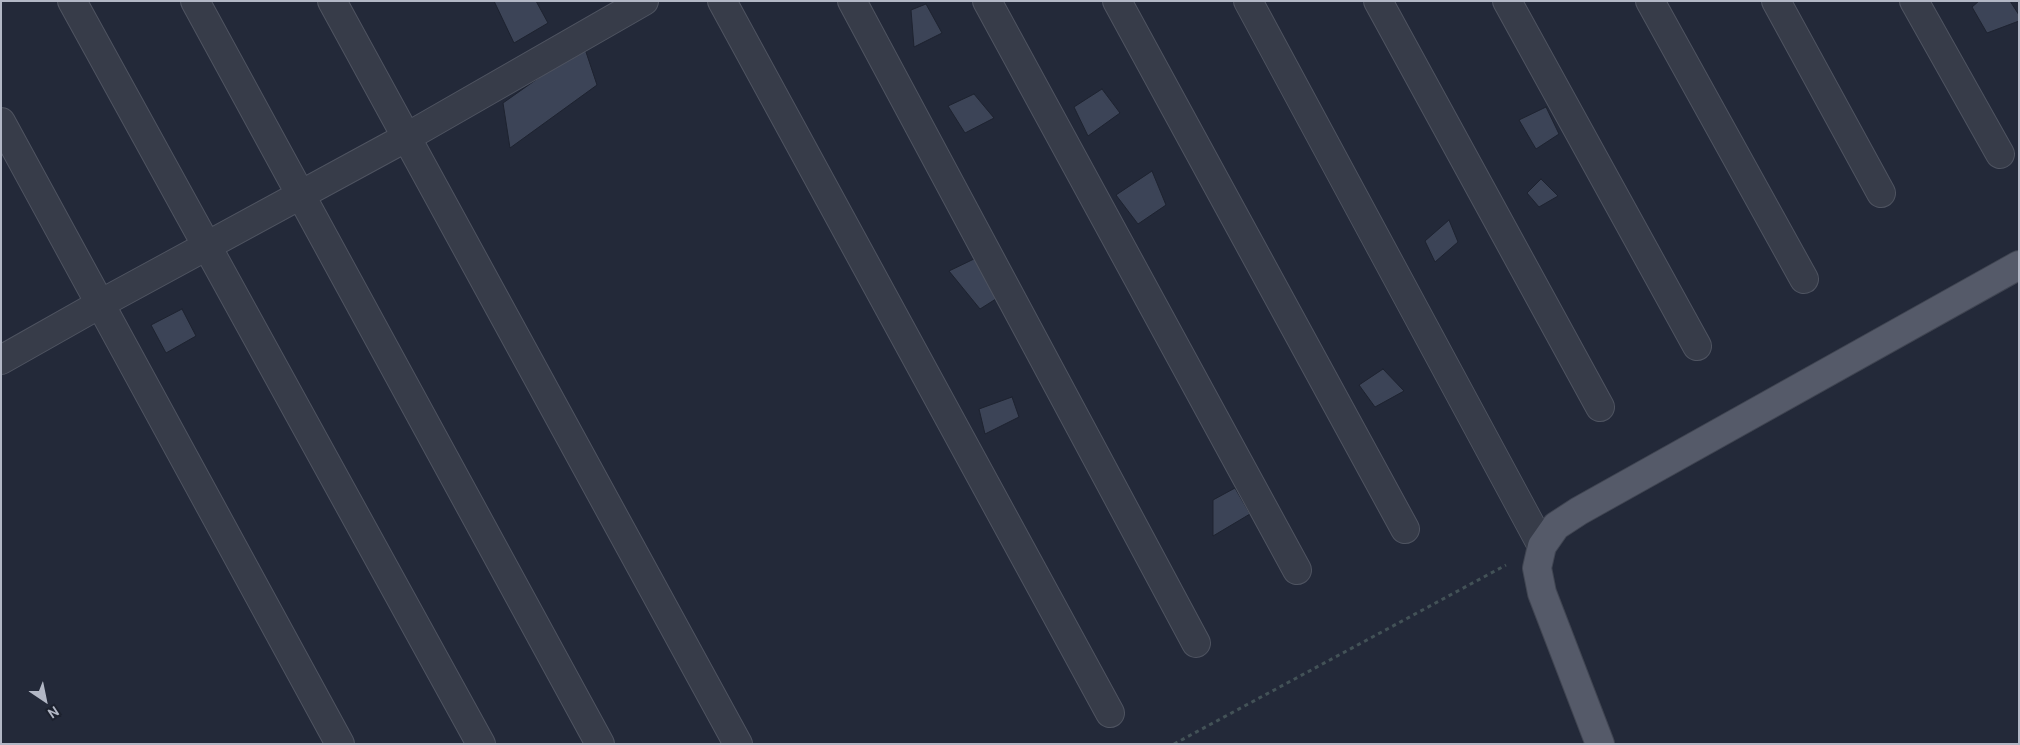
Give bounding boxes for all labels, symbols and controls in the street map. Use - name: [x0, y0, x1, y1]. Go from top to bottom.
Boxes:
- north arrow: [20, 675, 70, 725]
- text: N: [44, 702, 63, 723]

